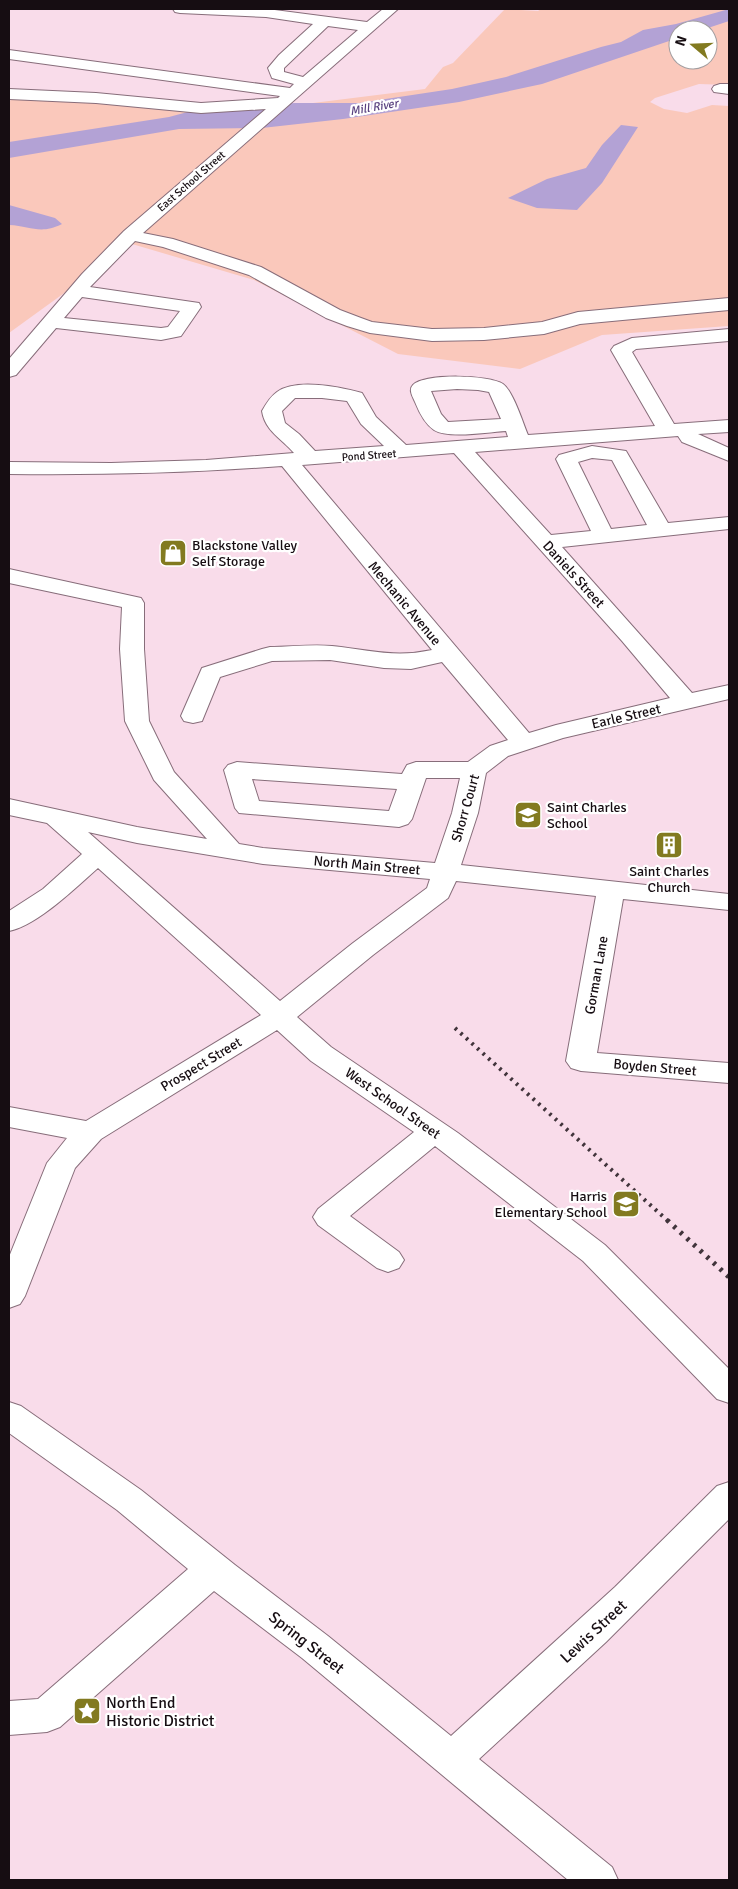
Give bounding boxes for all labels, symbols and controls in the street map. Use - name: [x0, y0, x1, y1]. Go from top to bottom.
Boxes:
- north arrow: [668, 20, 718, 70]
- text: N: [672, 34, 691, 48]
- water label: Mill River: [349, 96, 401, 119]
- street label: East School Street: [155, 148, 228, 214]
- street label: Pond Street: [341, 447, 397, 464]
- place label: Blackstone Valley Self Storage: [192, 537, 298, 570]
- street label: Daniels Street: [539, 537, 608, 611]
- shop icon: Blackstone Valley Self Storage: [158, 538, 188, 568]
- street label: Mechanic Avenue: [365, 558, 445, 649]
- street label: Earle Street: [590, 700, 663, 733]
- street label: Shorr Court: [448, 772, 483, 844]
- place label: Saint Charles School: [547, 799, 627, 832]
- school or university icon: Saint Charles School: [513, 800, 543, 830]
- building icon: Saint Charles Church: [654, 830, 684, 860]
- street label: North Main Street: [313, 852, 421, 879]
- place label: Saint Charles Church: [629, 863, 709, 896]
- street label: Gorman Lane: [581, 935, 612, 1016]
- street label: Prospect Street: [158, 1034, 245, 1095]
- street label: Boyden Street: [613, 1055, 697, 1080]
- street label: West School Street: [342, 1064, 444, 1143]
- place label: Harris Elementary School: [494, 1188, 607, 1221]
- school or university icon: Harris Elementary School: [611, 1189, 641, 1219]
- street label: Lewis Street: [556, 1595, 632, 1668]
- street label: Spring Street: [265, 1607, 348, 1679]
- place label: North End Historic District: [106, 1693, 215, 1731]
- place icon: North End Historic District: [72, 1696, 102, 1726]

